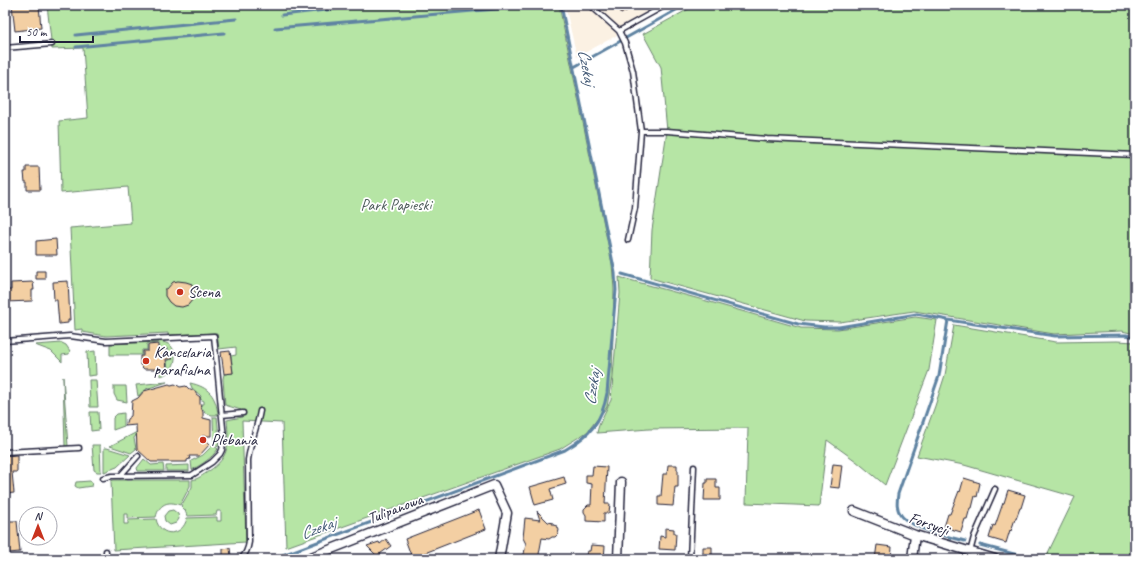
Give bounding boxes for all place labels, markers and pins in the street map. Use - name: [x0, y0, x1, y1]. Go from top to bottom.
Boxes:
- place label: Scena: [188, 282, 222, 302]
- marker: Scena: [175, 287, 185, 297]
- place label: Kancelaria parafialna: [154, 342, 212, 380]
- marker: Kancelaria parafialna: [141, 356, 151, 366]
- place label: Plebania: [211, 430, 258, 450]
- marker: Plebania: [198, 435, 208, 445]

